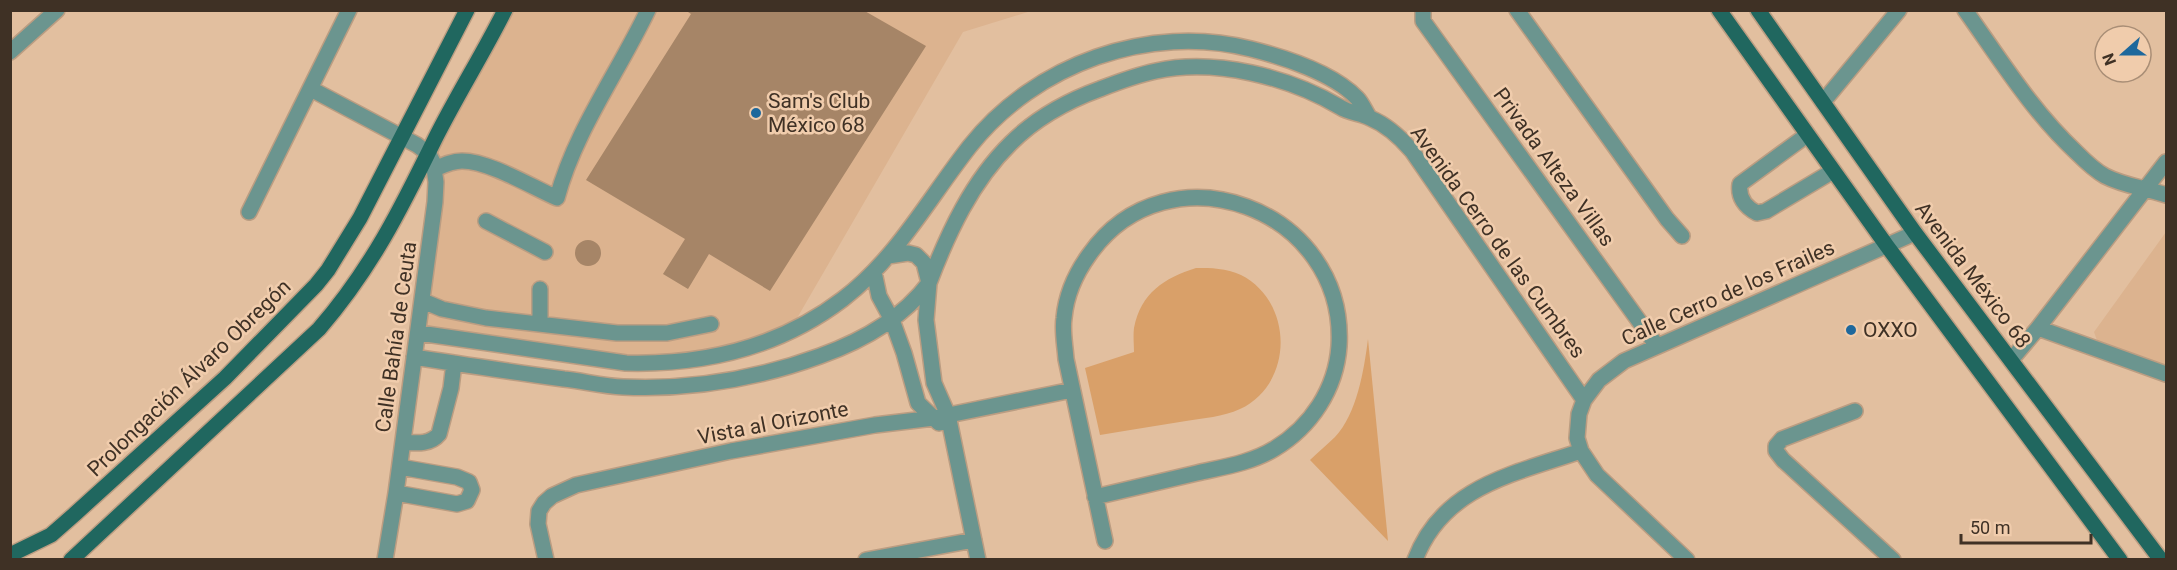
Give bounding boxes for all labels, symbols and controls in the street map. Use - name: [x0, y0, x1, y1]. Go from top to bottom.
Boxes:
- north arrow: [2093, 24, 2153, 84]
- text: N: [2099, 51, 2120, 68]
- street label: Privada Alteza Villas: [1488, 83, 1620, 251]
- place label: Sam's Club México 68: [768, 89, 870, 137]
- marker: Sam's Club México 68: [749, 106, 763, 120]
- street label: Avenida Cerro de las Cumbres: [1406, 121, 1590, 363]
- street label: Avenida México 68: [1910, 197, 2036, 353]
- street label: Calle Cerro de los Frailes: [1618, 235, 1838, 351]
- street label: Calle Bahía de Ceuta: [371, 240, 421, 434]
- street label: Prolongación Álvaro Obregón: [83, 275, 295, 481]
- place label: OXXO: [1863, 318, 1918, 342]
- marker: OXXO: [1844, 323, 1858, 337]
- street label: Vista al Orizonte: [696, 397, 850, 449]
- scale bar: [1961, 507, 2092, 545]
- text: 50 m: [1970, 517, 2010, 538]

